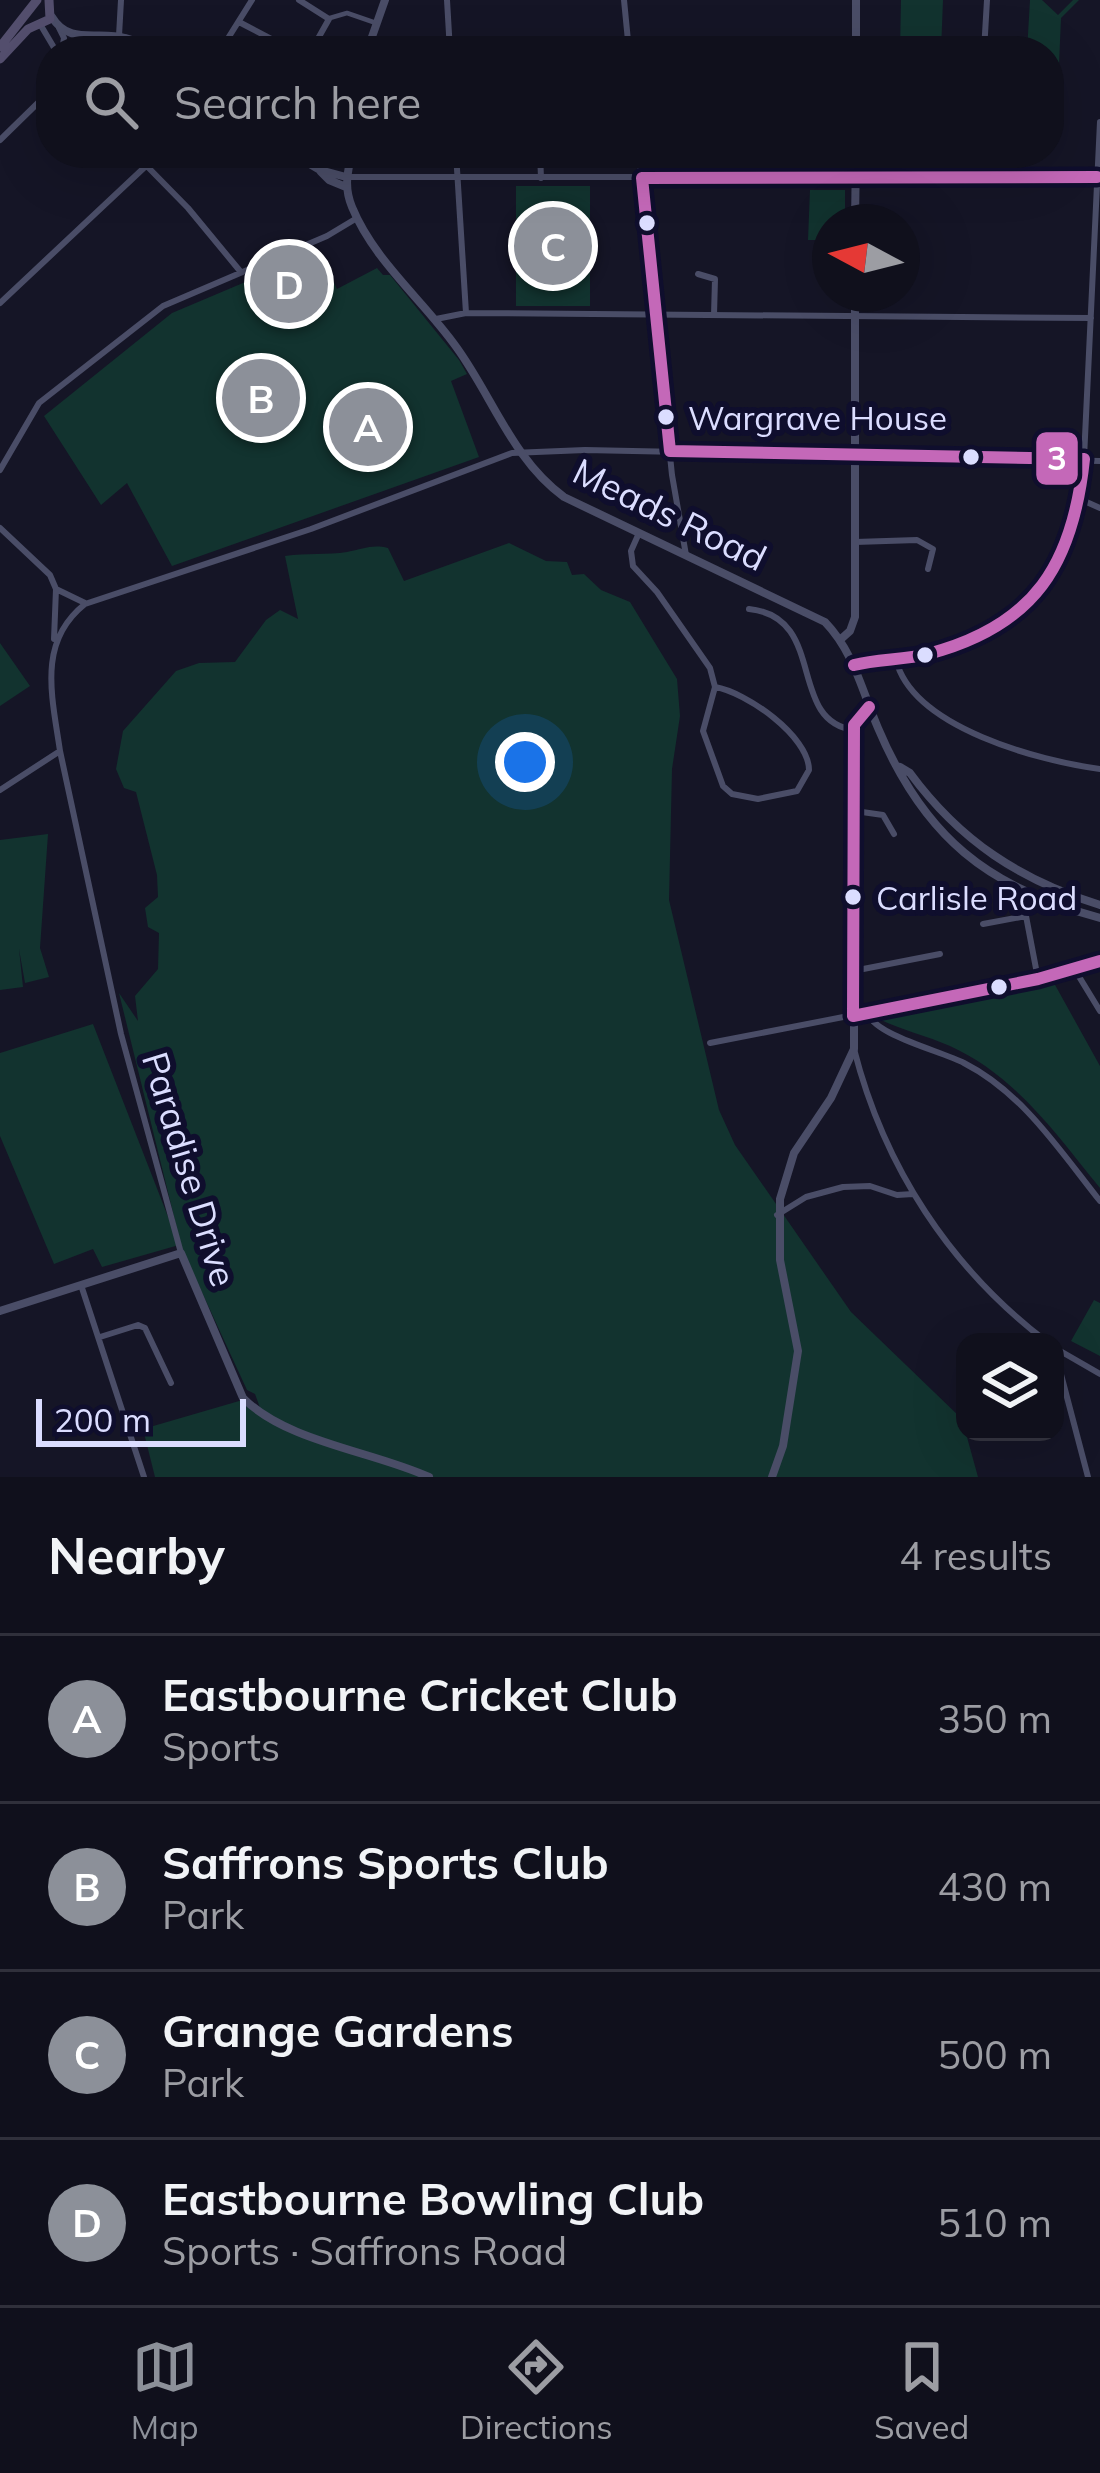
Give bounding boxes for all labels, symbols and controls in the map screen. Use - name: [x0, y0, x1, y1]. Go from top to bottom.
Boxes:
- search box: [36, 36, 1064, 168]
- icon: search: [78, 69, 144, 135]
- text: Search here: [174, 74, 421, 130]
- pin: C: [514, 201, 592, 291]
- north arrow: [812, 204, 920, 312]
- unlabelled marker: [636, 212, 658, 234]
- pin: D: [250, 239, 328, 329]
- pin: B: [222, 353, 300, 443]
- pin: A: [329, 382, 407, 472]
- place label: Wargrave House: [688, 397, 947, 438]
- marker: Wargrave House: [655, 406, 677, 428]
- line badge: 3: [1034, 430, 1080, 487]
- text: 3: [1047, 437, 1067, 478]
- unlabelled marker: [960, 446, 982, 468]
- street label: Meads Road: [566, 448, 774, 580]
- unlabelled marker: [914, 644, 936, 666]
- your location: [495, 732, 555, 792]
- place label: Carlisle Road: [876, 877, 1077, 918]
- marker: Carlisle Road: [842, 886, 864, 908]
- unlabelled marker: [988, 976, 1010, 998]
- street label: Paradise Drive: [133, 1046, 247, 1292]
- map controls: [956, 1333, 1064, 1441]
- button: layers: [956, 1333, 1064, 1441]
- scale bar: [36, 1393, 246, 1446]
- text: 200 m: [54, 1399, 151, 1440]
- text: Nearby: [48, 1523, 225, 1587]
- text: 4 results: [899, 1531, 1052, 1580]
- text: Eastbourne Cricket Club: [162, 1666, 678, 1722]
- text: A: [72, 1694, 102, 1743]
- text: 350 m: [937, 1694, 1052, 1743]
- text: Sports: [162, 1722, 280, 1771]
- text: Saffrons Sports Club: [162, 1834, 609, 1890]
- text: B: [74, 1862, 100, 1911]
- text: 430 m: [937, 1862, 1052, 1911]
- text: Park: [162, 1890, 244, 1939]
- text: Grange Gardens: [162, 2002, 514, 2058]
- text: C: [74, 2030, 100, 2079]
- text: 500 m: [937, 2030, 1052, 2079]
- text: Park: [162, 2058, 244, 2107]
- text: Eastbourne Bowling Club: [162, 2170, 704, 2226]
- text: D: [72, 2198, 102, 2247]
- text: 510 m: [937, 2198, 1052, 2247]
- text: Sports · Saffrons Road: [162, 2226, 567, 2275]
- tab: Map: [131, 2334, 199, 2447]
- tab: Directions: [460, 2334, 613, 2447]
- tab: Saved: [874, 2334, 969, 2447]

